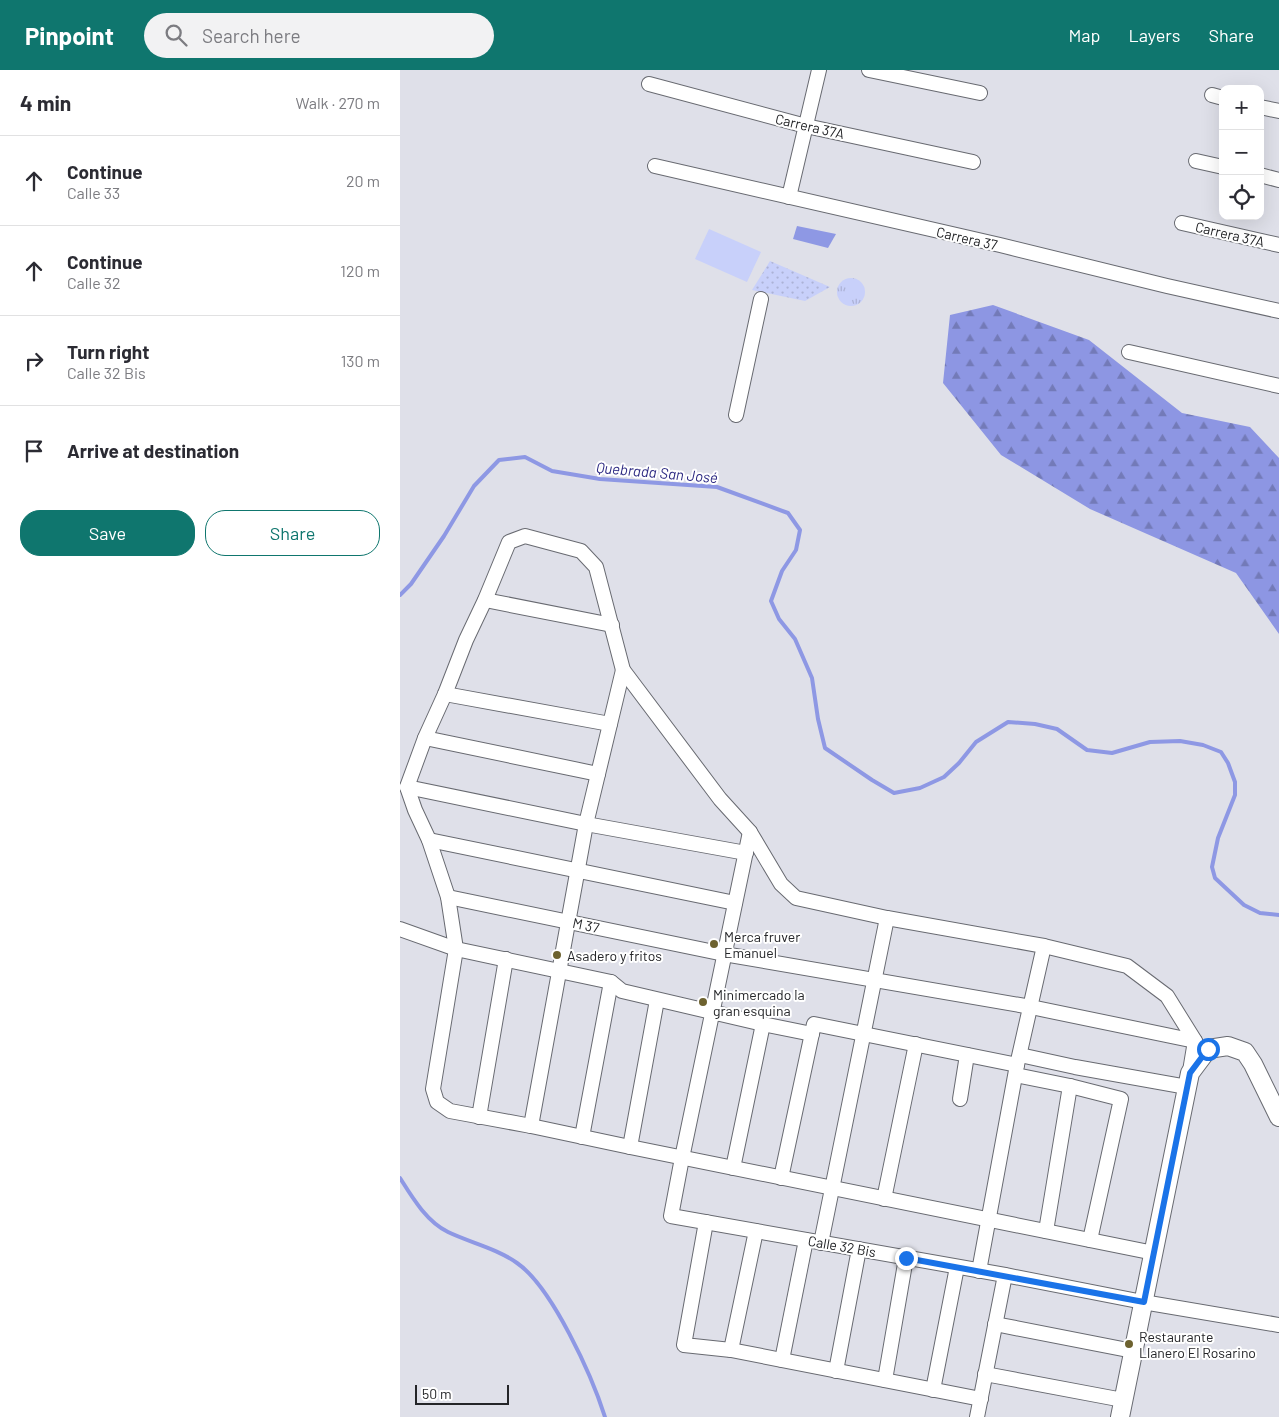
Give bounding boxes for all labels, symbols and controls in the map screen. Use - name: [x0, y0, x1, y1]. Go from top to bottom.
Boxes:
- search box: [144, 13, 494, 58]
- text: Pinpoint: [25, 21, 114, 50]
- icon: search: [162, 21, 190, 49]
- text: Search here: [202, 24, 301, 47]
- text: Map: [1068, 24, 1100, 46]
- text: Layers: [1128, 24, 1181, 46]
- text: Share: [1209, 24, 1254, 46]
- map controls: [1219, 85, 1264, 220]
- button: +: [1219, 85, 1264, 130]
- text: 4 min: [20, 90, 71, 115]
- text: Walk · 270 m: [295, 93, 380, 112]
- street label: Carrera 37A: [774, 110, 847, 142]
- button: −: [1219, 130, 1264, 175]
- text: Continue: [67, 160, 143, 183]
- icon: ahead: [20, 167, 48, 195]
- text: 20 m: [346, 171, 380, 190]
- button: locate: [1219, 175, 1264, 220]
- text: Calle 33: [67, 183, 120, 202]
- street label: Carrera 37A: [1194, 218, 1267, 250]
- street label: Carrera 37: [935, 223, 999, 253]
- text: Continue: [67, 250, 143, 273]
- icon: ahead: [20, 257, 48, 285]
- text: 120 m: [340, 261, 380, 280]
- text: Calle 32: [67, 273, 121, 292]
- text: Turn right: [67, 340, 149, 363]
- icon: right: [20, 347, 48, 375]
- text: 130 m: [341, 351, 380, 370]
- text: Calle 32 Bis: [67, 363, 146, 382]
- icon: arrive: [20, 437, 48, 465]
- text: Arrive at destination: [67, 439, 239, 462]
- water label: Quebrada San José: [595, 458, 719, 486]
- button: Save: [20, 510, 195, 556]
- button: Share: [205, 510, 380, 556]
- street label: M 37: [571, 914, 601, 936]
- place label: Merca fruver Emanuel: [724, 928, 800, 961]
- marker: Merca fruver Emanuel: [708, 938, 720, 950]
- place label: Asadero y fritos: [567, 947, 662, 964]
- marker: Asadero y fritos: [551, 949, 563, 961]
- place label: Minimercado la gran esquina: [713, 986, 805, 1019]
- marker: Minimercado la gran esquina: [697, 996, 709, 1008]
- route start: [1197, 1038, 1220, 1061]
- street label: Calle 32 Bis: [807, 1232, 878, 1260]
- route end: [895, 1247, 918, 1270]
- place label: Restaurante Llanero El Rosarino: [1139, 1328, 1256, 1361]
- marker: Restaurante Llanero El Rosarino: [1123, 1338, 1135, 1350]
- scale bar: [415, 1382, 509, 1405]
- text: 50 m: [422, 1385, 451, 1402]

